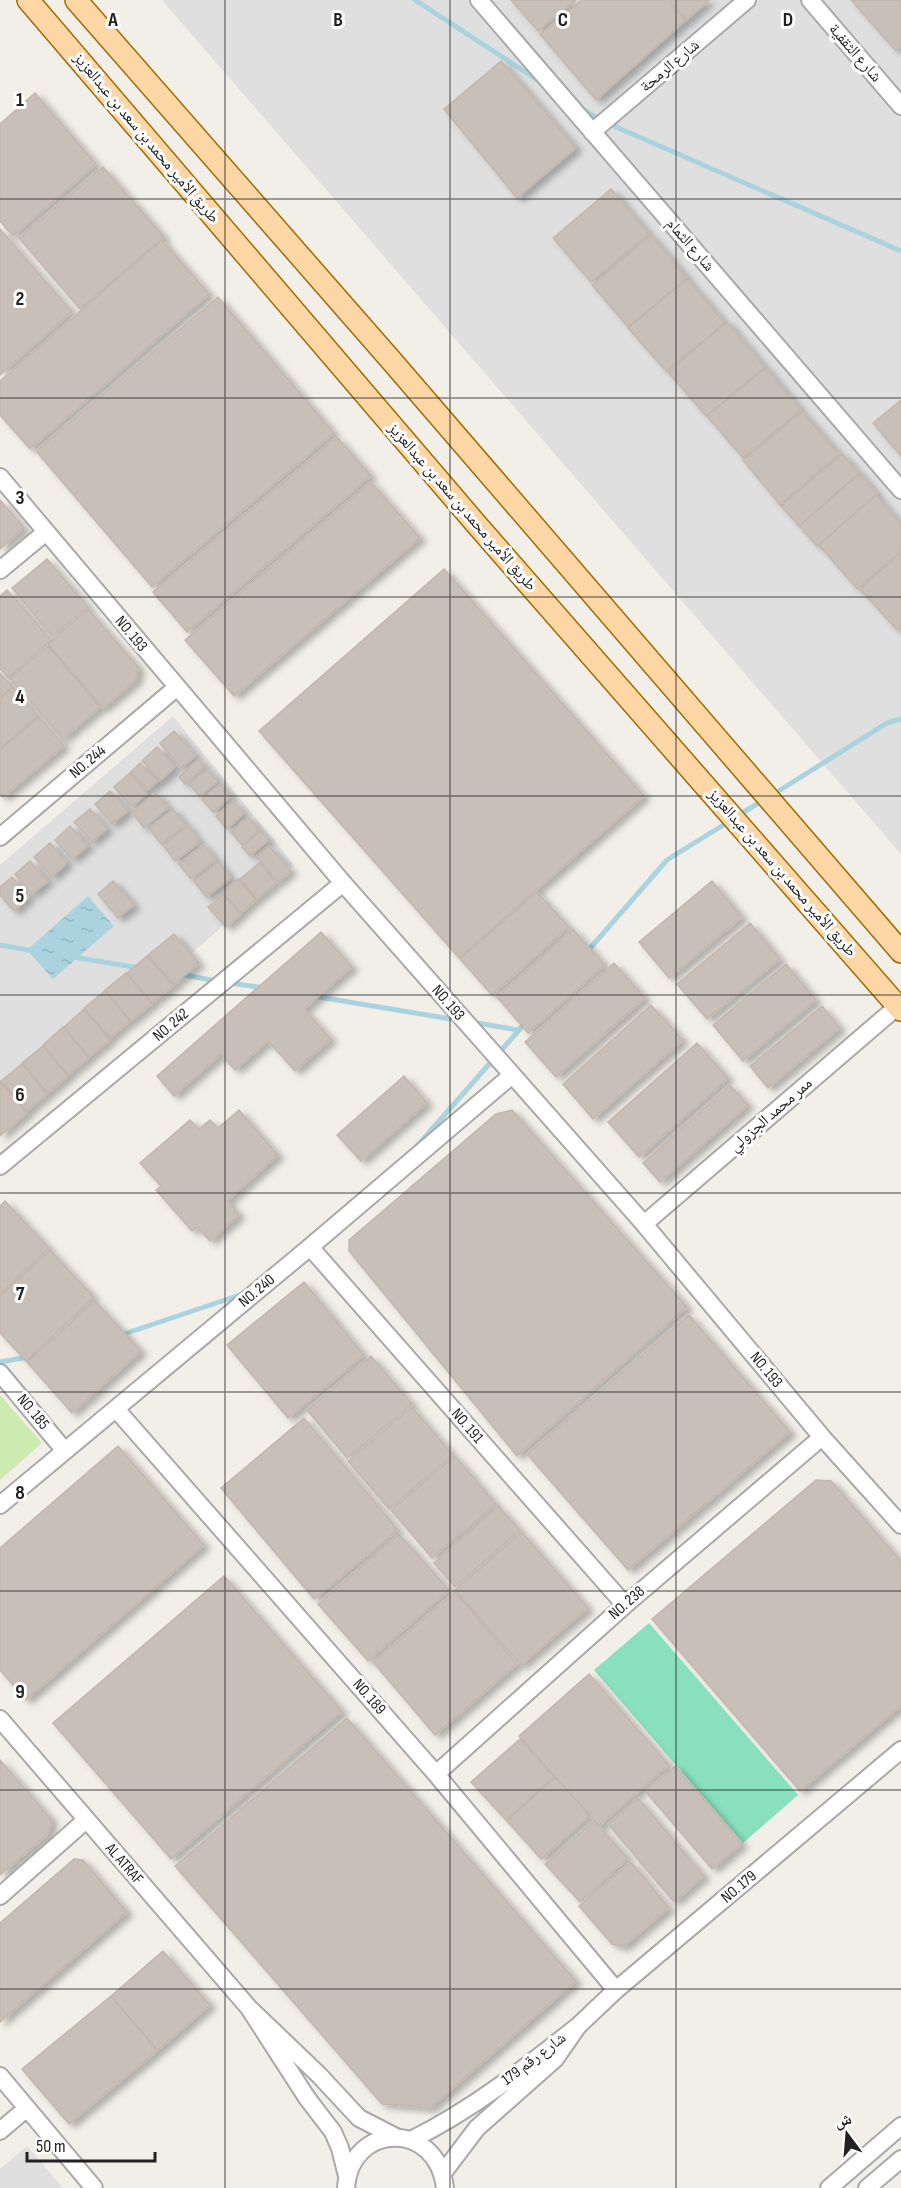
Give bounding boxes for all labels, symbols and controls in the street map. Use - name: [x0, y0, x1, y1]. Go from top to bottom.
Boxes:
- text: A: [107, 8, 118, 32]
- text: B: [333, 8, 343, 32]
- text: C: [558, 8, 568, 32]
- text: D: [783, 8, 793, 32]
- street label: شارع الثقفية: [824, 20, 886, 86]
- street label: شارع الرمحة: [636, 36, 704, 96]
- street label: طريق الأمير محمد بن سعد بن عبدالعزيز: [68, 48, 223, 227]
- text: 1: [16, 88, 24, 112]
- street label: شارع الثمام: [662, 214, 718, 276]
- text: 2: [16, 287, 24, 311]
- street label: طريق الأمير محمد بن سعد بن عبدالعزيز: [383, 418, 540, 595]
- text: 3: [16, 486, 25, 510]
- street label: NO. 193: [111, 612, 151, 656]
- text: 4: [15, 685, 25, 709]
- street label: NO. 244: [66, 741, 110, 783]
- street label: طريق الأمير محمد بن سعد بن عبدالعزيز: [703, 784, 860, 961]
- text: 5: [16, 884, 25, 908]
- street label: NO. 193: [427, 981, 469, 1025]
- street label: NO. 242: [149, 1005, 193, 1045]
- street label: ممر محمد الجزولي: [726, 1074, 818, 1158]
- text: 6: [15, 1083, 25, 1107]
- street label: NO. 240: [235, 1270, 279, 1312]
- text: 7: [16, 1282, 25, 1306]
- street label: NO. 193: [746, 1348, 786, 1392]
- street label: NO. 185: [13, 1390, 53, 1434]
- street label: NO. 191: [447, 1405, 487, 1447]
- text: 8: [15, 1481, 25, 1505]
- street label: NO. 238: [605, 1582, 649, 1624]
- street label: NO. 189: [348, 1675, 390, 1719]
- text: 9: [15, 1680, 25, 1704]
- street label: AL ATRAF: [100, 1839, 147, 1889]
- street label: NO. 179: [717, 1867, 761, 1907]
- street label: شارع رقم 179: [498, 2029, 570, 2089]
- north arrow: [817, 2104, 877, 2164]
- text: ش: [832, 2110, 854, 2132]
- scale bar: [27, 2125, 154, 2163]
- text: 50 m: [36, 2136, 66, 2157]

